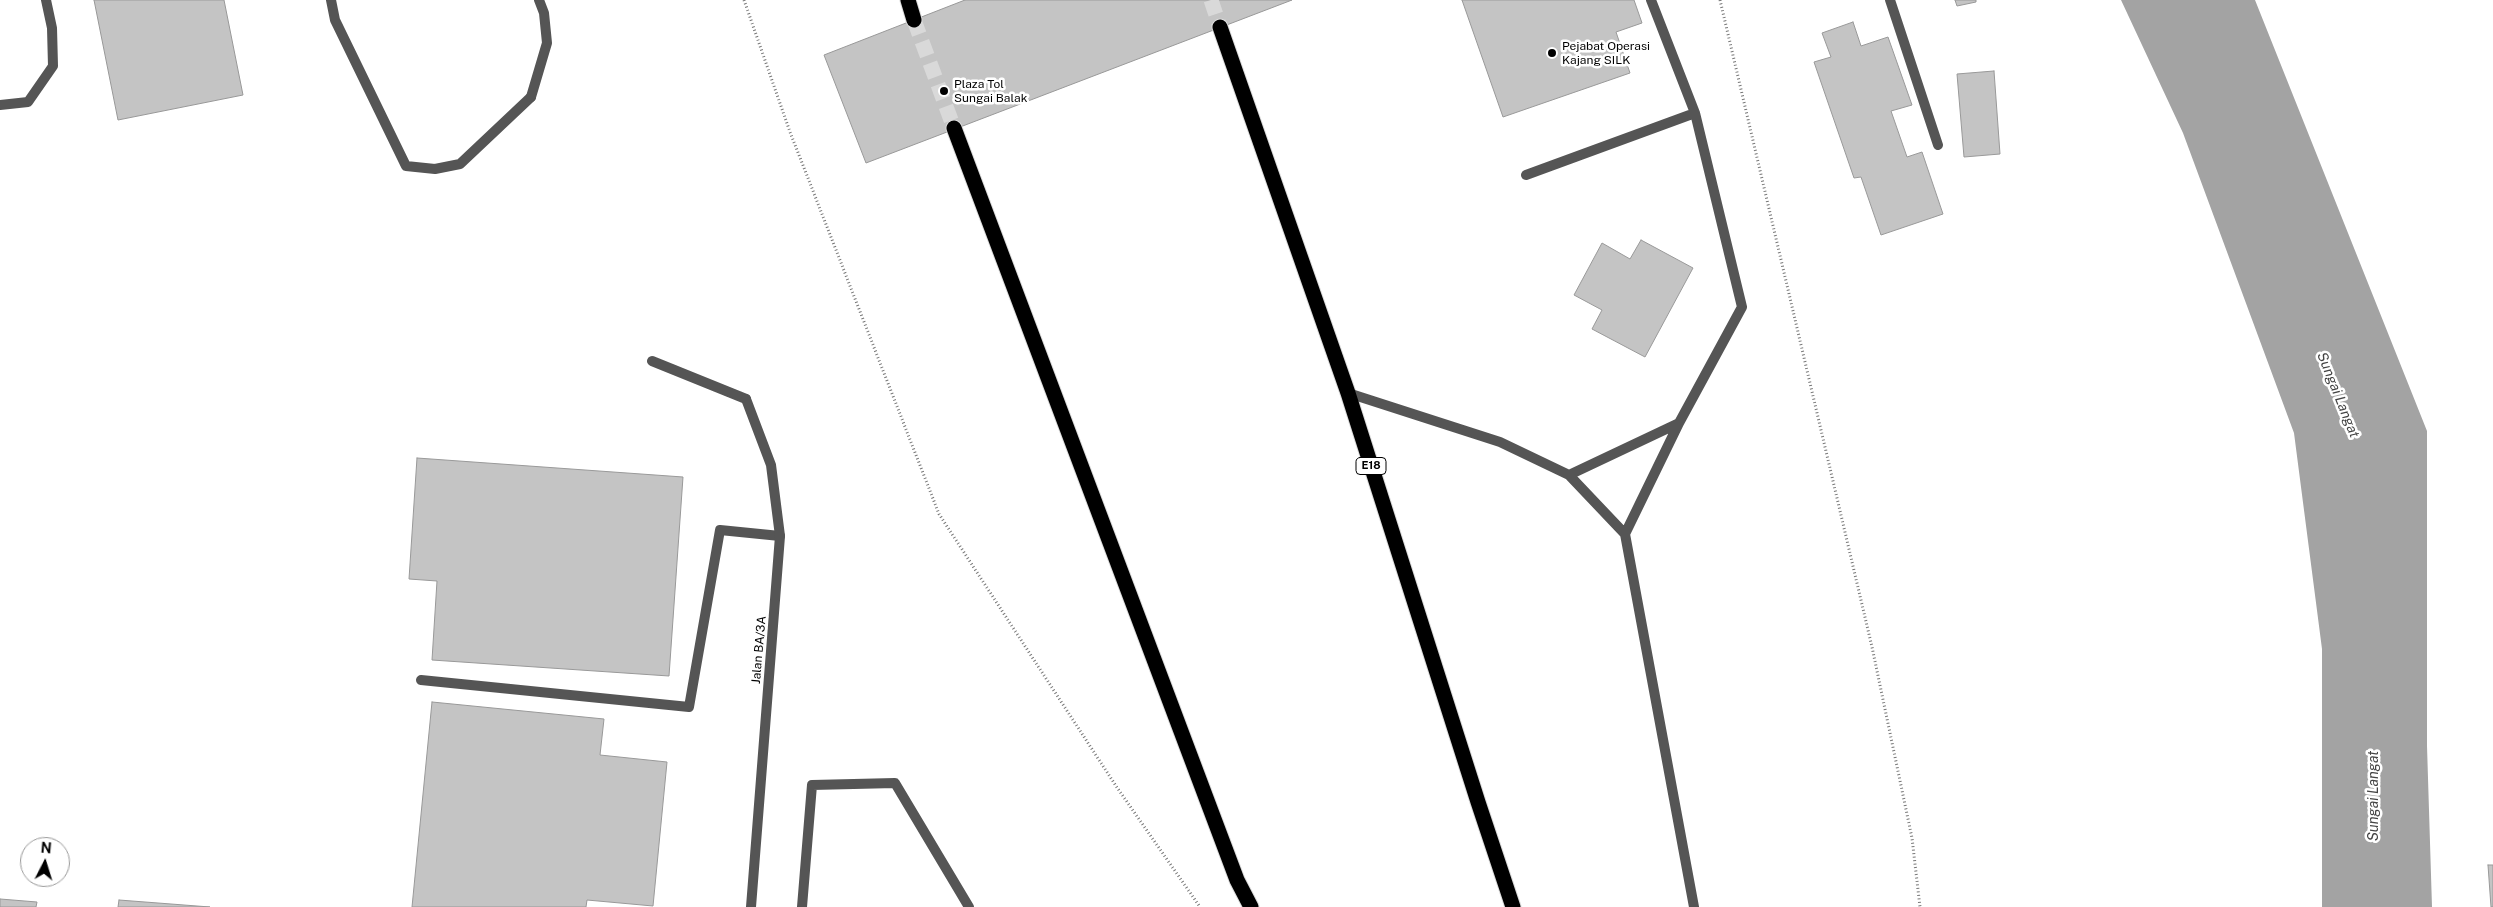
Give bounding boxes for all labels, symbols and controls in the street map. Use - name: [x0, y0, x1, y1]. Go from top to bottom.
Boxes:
- place label: Pejabat Operasi Kajang SILK: [1562, 39, 1650, 67]
- marker: Pejabat Operasi Kajang SILK: [1546, 47, 1558, 59]
- place label: Plaza Tol Sungai Balak: [954, 77, 1027, 105]
- marker: Plaza Tol Sungai Balak: [938, 85, 950, 97]
- water label: Sungai Langat: [2313, 350, 2363, 440]
- road number: E18: [1356, 458, 1386, 474]
- street label: Jalan BA/3A: [749, 615, 769, 685]
- water label: Sungai Langat: [2366, 751, 2382, 841]
- north arrow: [20, 837, 70, 887]
- text: N: [40, 840, 52, 856]

